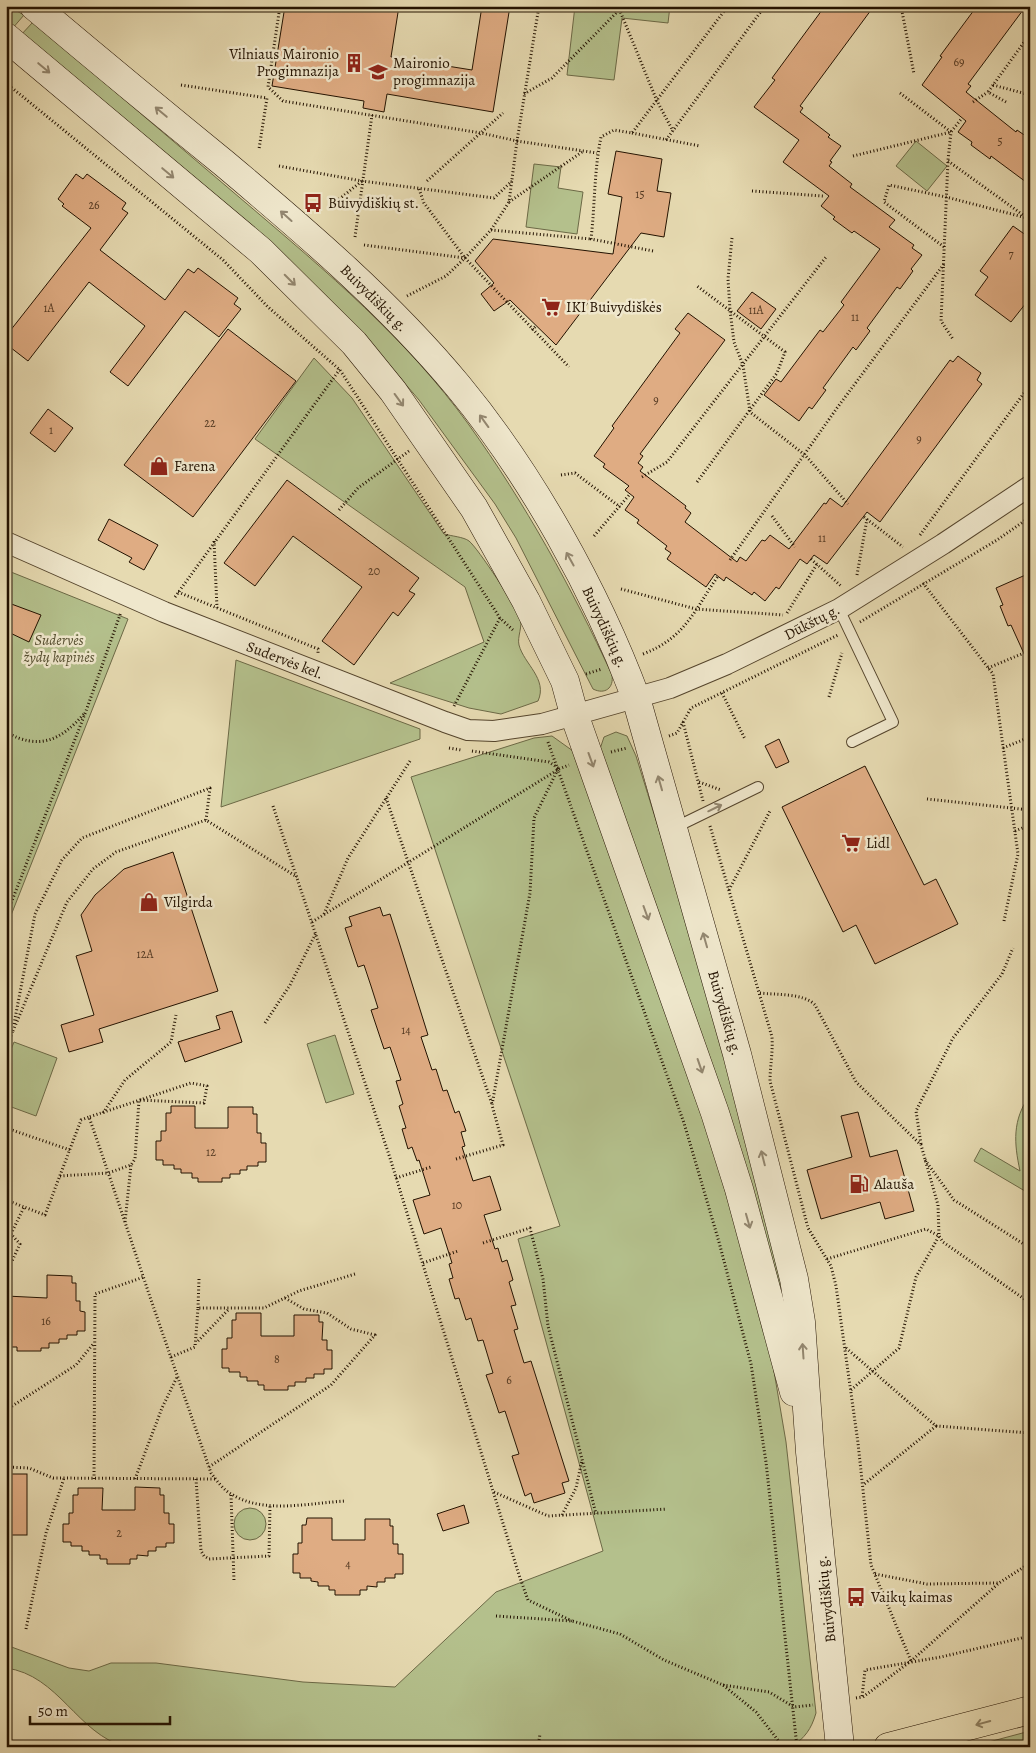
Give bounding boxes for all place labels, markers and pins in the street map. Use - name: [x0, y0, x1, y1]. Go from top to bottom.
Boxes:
- place label: Vilniaus Maironio Progimnazija: [228, 44, 339, 81]
- building icon: Vilniaus Maironio Progimnazija: [343, 52, 365, 74]
- place label: Maironio progimnazija: [393, 53, 475, 90]
- school or university icon: Maironio progimnazija: [367, 61, 389, 83]
- bus stop icon: Buivydiškių st.: [302, 192, 324, 214]
- place label: Buivydiškių st.: [328, 193, 419, 213]
- supermarket icon: IKI Buivydiškės: [540, 296, 562, 318]
- place label: IKI Buivydiškės: [566, 297, 662, 317]
- shop icon: Farena: [148, 455, 170, 477]
- place label: Farena: [174, 456, 216, 476]
- supermarket icon: Lidl: [840, 832, 862, 854]
- place label: Lidl: [866, 833, 890, 853]
- shop icon: Vilgirda: [138, 891, 160, 913]
- place label: Vilgirda: [163, 892, 213, 912]
- fuel station icon: Alauša: [848, 1173, 870, 1195]
- place label: Alauša: [873, 1174, 914, 1194]
- bus stop icon: Vaikų kaimas: [845, 1586, 867, 1608]
- place label: Vaikų kaimas: [870, 1587, 953, 1607]

